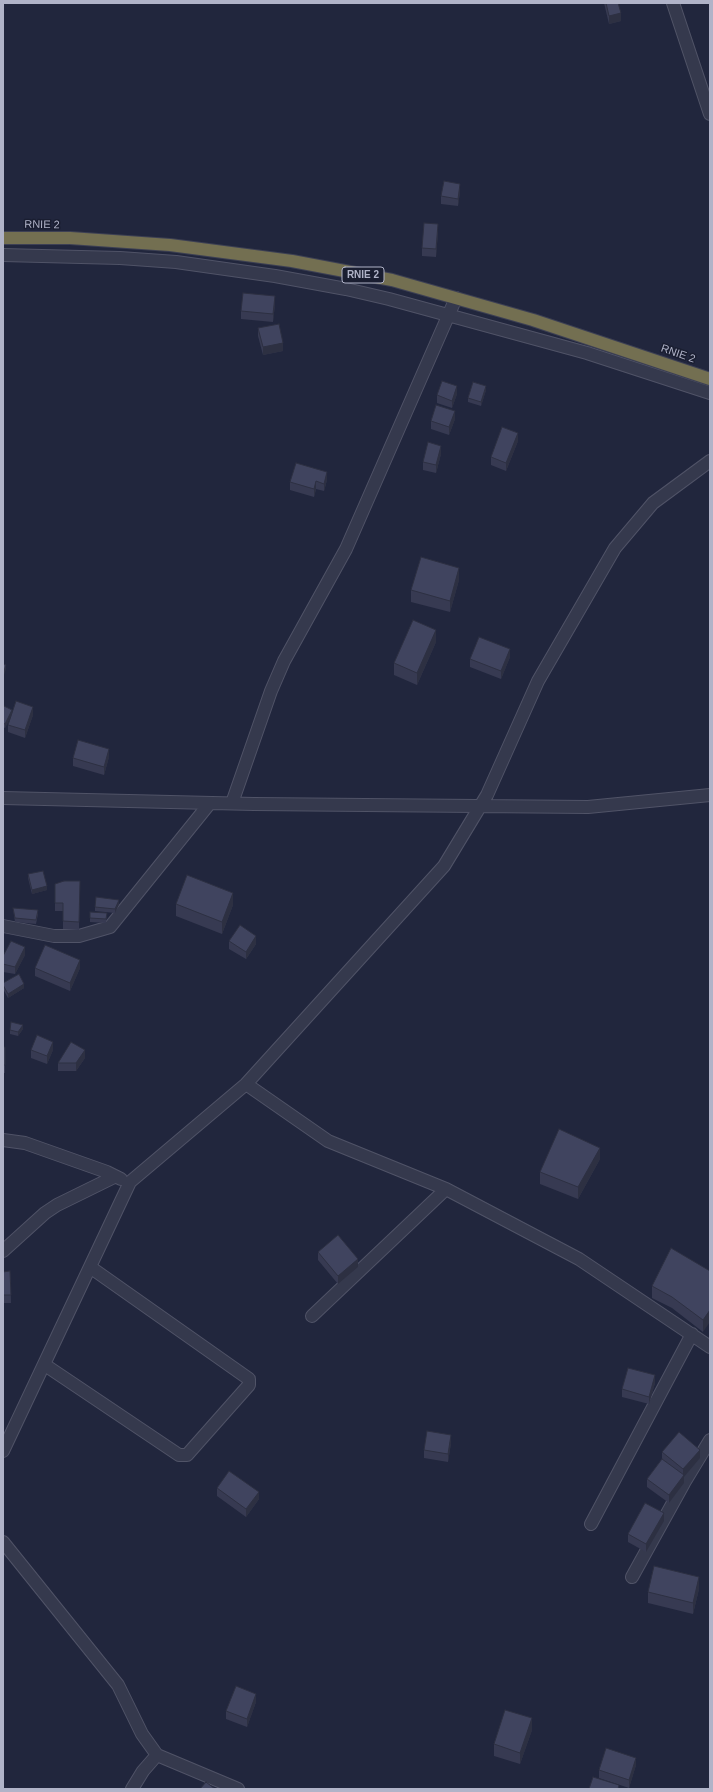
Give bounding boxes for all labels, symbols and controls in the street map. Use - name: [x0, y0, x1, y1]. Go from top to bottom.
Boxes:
- street label: RNIE 2: [24, 218, 60, 232]
- road number: RNIE 2: [342, 267, 384, 283]
- street label: RNIE 2: [659, 342, 697, 366]

